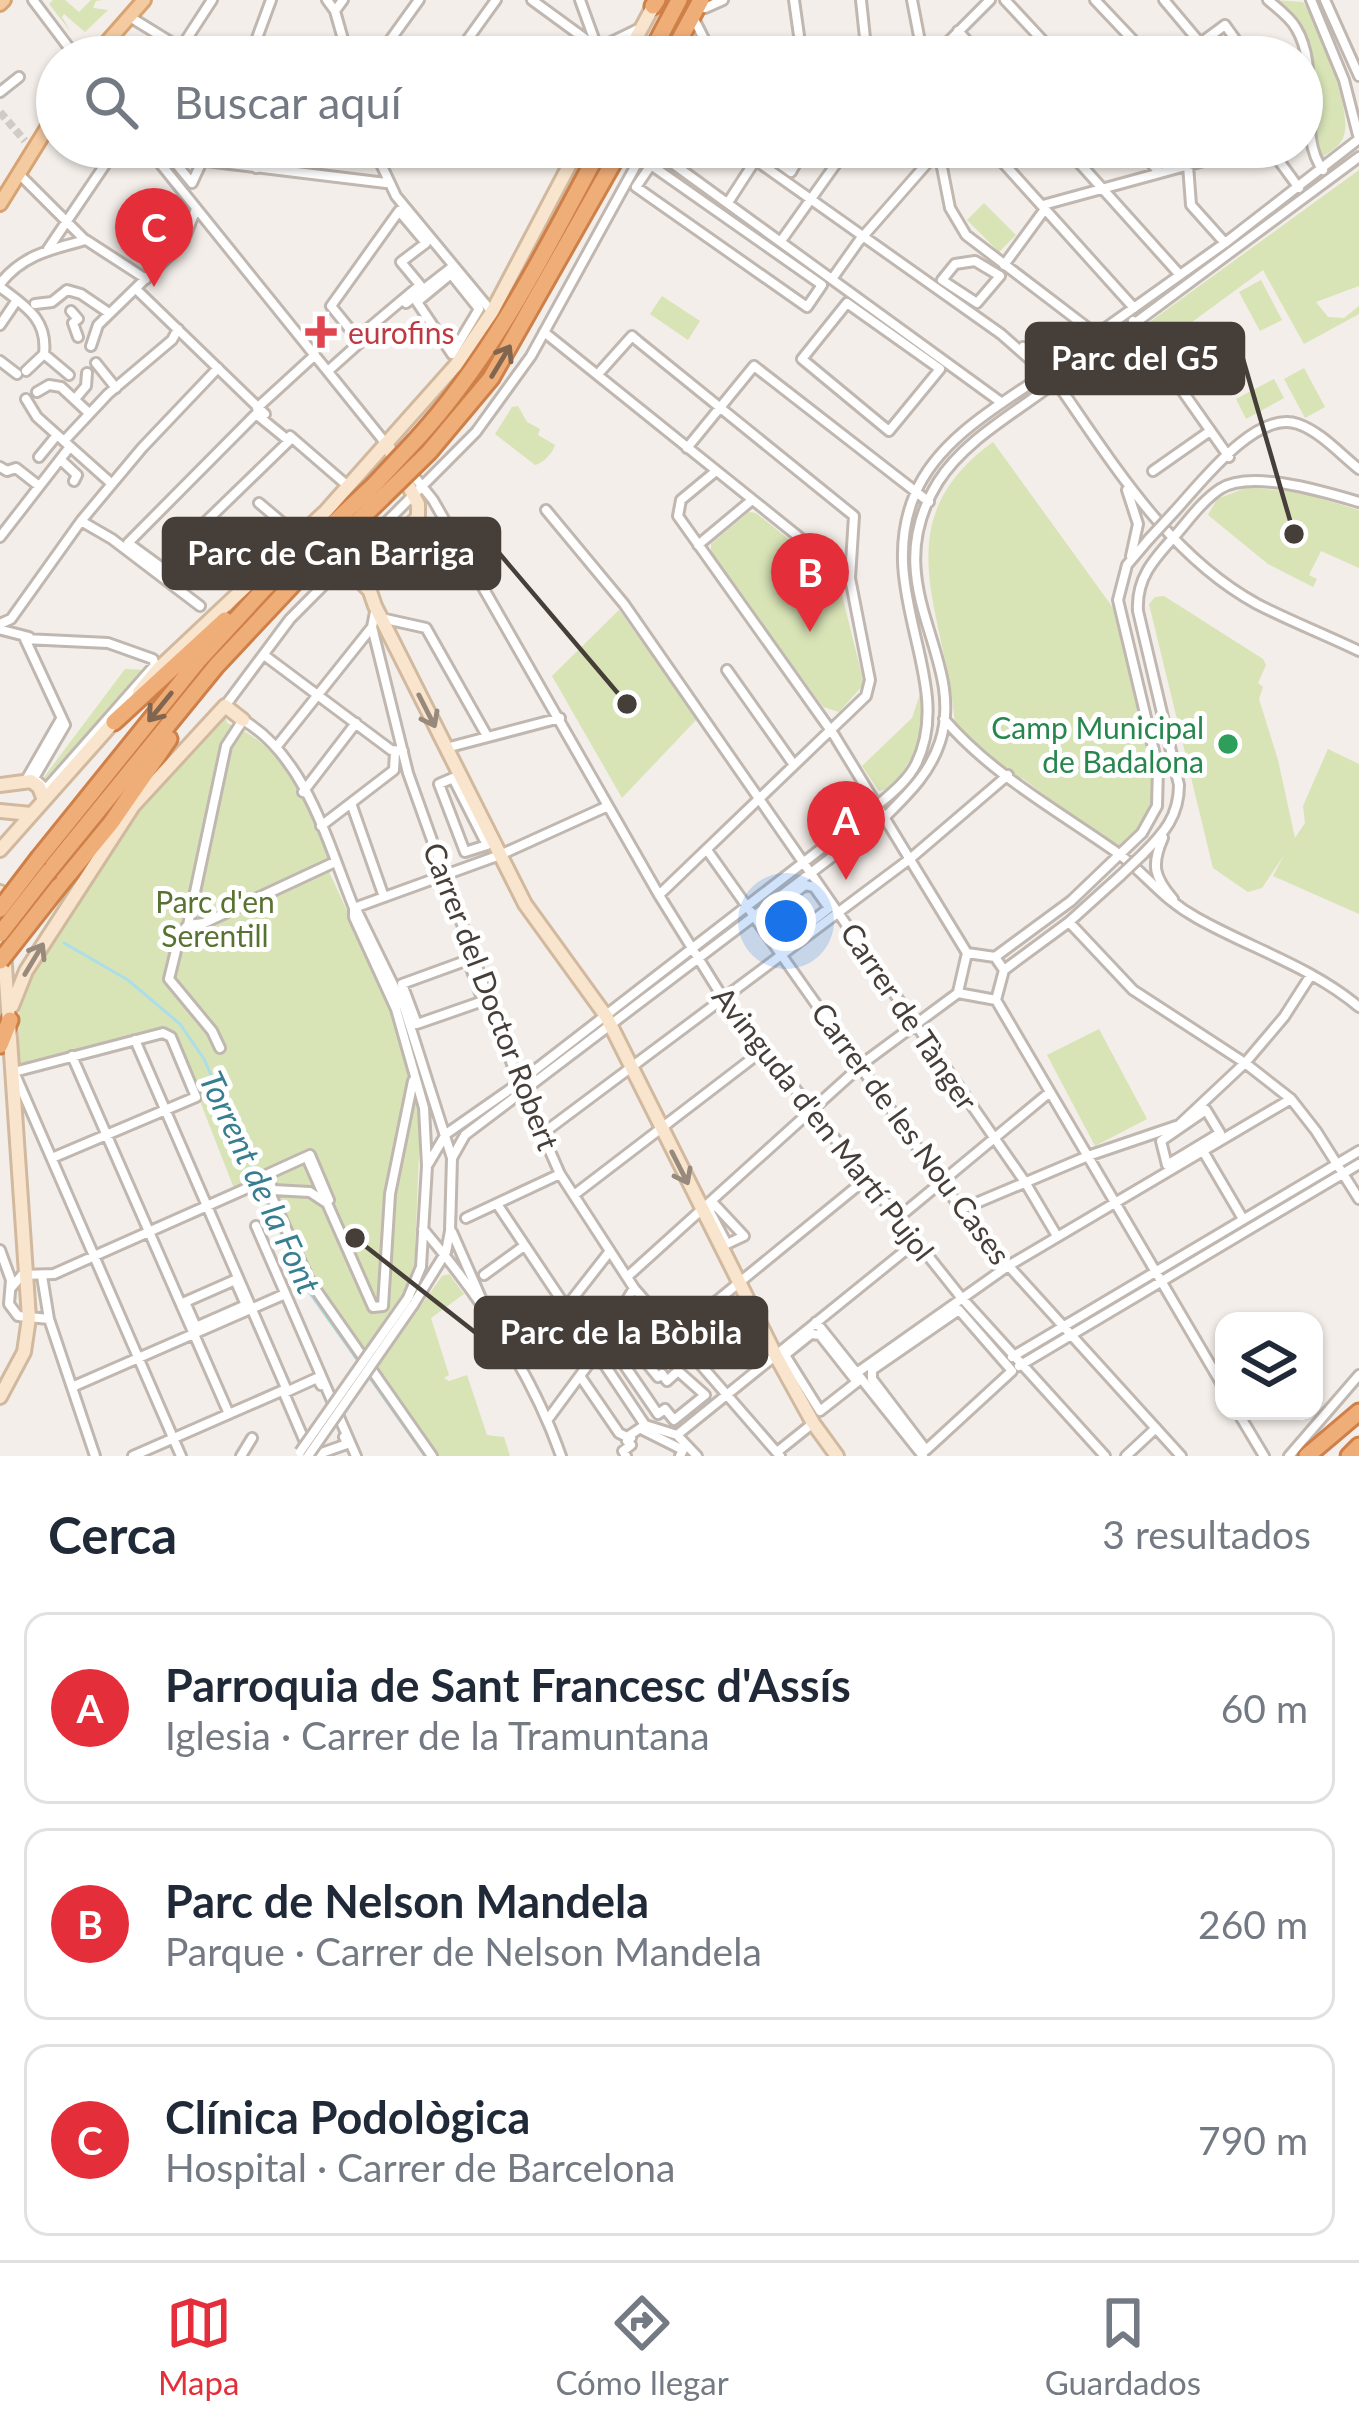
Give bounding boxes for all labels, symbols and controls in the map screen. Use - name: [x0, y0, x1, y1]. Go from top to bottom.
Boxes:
- search box: [36, 36, 1323, 168]
- icon: search: [78, 69, 144, 135]
- text: Buscar aquí: [174, 75, 401, 129]
- pin: C: [115, 188, 193, 287]
- place label: eurofins: [348, 314, 454, 350]
- marker: eurofins: [305, 316, 337, 348]
- callout: Parc del G5: [1027, 324, 1243, 393]
- text: Parc del G5: [1051, 337, 1219, 377]
- one-way arrow: [490, 344, 514, 379]
- callout: Parc de Can Barriga: [164, 519, 499, 588]
- text: Parc de Can Barriga: [187, 532, 475, 572]
- pin: B: [771, 533, 849, 632]
- one-way arrow: [147, 691, 174, 723]
- one-way arrow: [417, 692, 440, 728]
- place label: Camp Municipal de Badalona: [991, 709, 1204, 779]
- marker: Camp Municipal de Badalona: [1215, 731, 1241, 757]
- pin: A: [807, 781, 885, 880]
- street label: Carrer del Doctor Robert: [417, 837, 567, 1155]
- park label: Parc d'en Serentill: [155, 883, 275, 953]
- your location: [756, 891, 816, 951]
- street label: Carrer de Tànger: [834, 916, 986, 1116]
- one-way arrow: [22, 943, 46, 977]
- street label: Avinguda d'en Martí Pujol: [706, 979, 942, 1267]
- street label: Carrer de les Nou Cases: [805, 995, 1019, 1271]
- water label: Torrent de la Font: [192, 1064, 330, 1300]
- one-way arrow: [670, 1149, 693, 1185]
- callout: Parc de la Bòbila: [476, 1298, 766, 1367]
- text: Parc de la Bòbila: [500, 1311, 742, 1351]
- map controls: [1215, 1312, 1323, 1420]
- button: layers: [1215, 1312, 1323, 1420]
- text: Cerca: [48, 1504, 177, 1565]
- text: 3 resultados: [1102, 1511, 1311, 1557]
- text: Parroquia de Sant Francesc d'Assís: [165, 1658, 851, 1712]
- text: A: [76, 1685, 104, 1731]
- text: 60 m: [1221, 1685, 1308, 1731]
- text: Iglesia · Carrer de la Tramuntana: [165, 1712, 710, 1758]
- text: Parc de Nelson Mandela: [165, 1874, 649, 1928]
- text: B: [77, 1901, 103, 1947]
- text: 260 m: [1198, 1901, 1308, 1947]
- text: Parque · Carrer de Nelson Mandela: [165, 1928, 762, 1974]
- text: Clínica Podològica: [165, 2090, 530, 2144]
- text: C: [77, 2117, 103, 2163]
- text: 790 m: [1198, 2117, 1308, 2163]
- text: Hospital · Carrer de Barcelona: [165, 2144, 675, 2190]
- tab: Mapa: [158, 2290, 239, 2402]
- tab: Cómo llegar: [555, 2290, 729, 2402]
- tab: Guardados: [1045, 2290, 1201, 2402]

